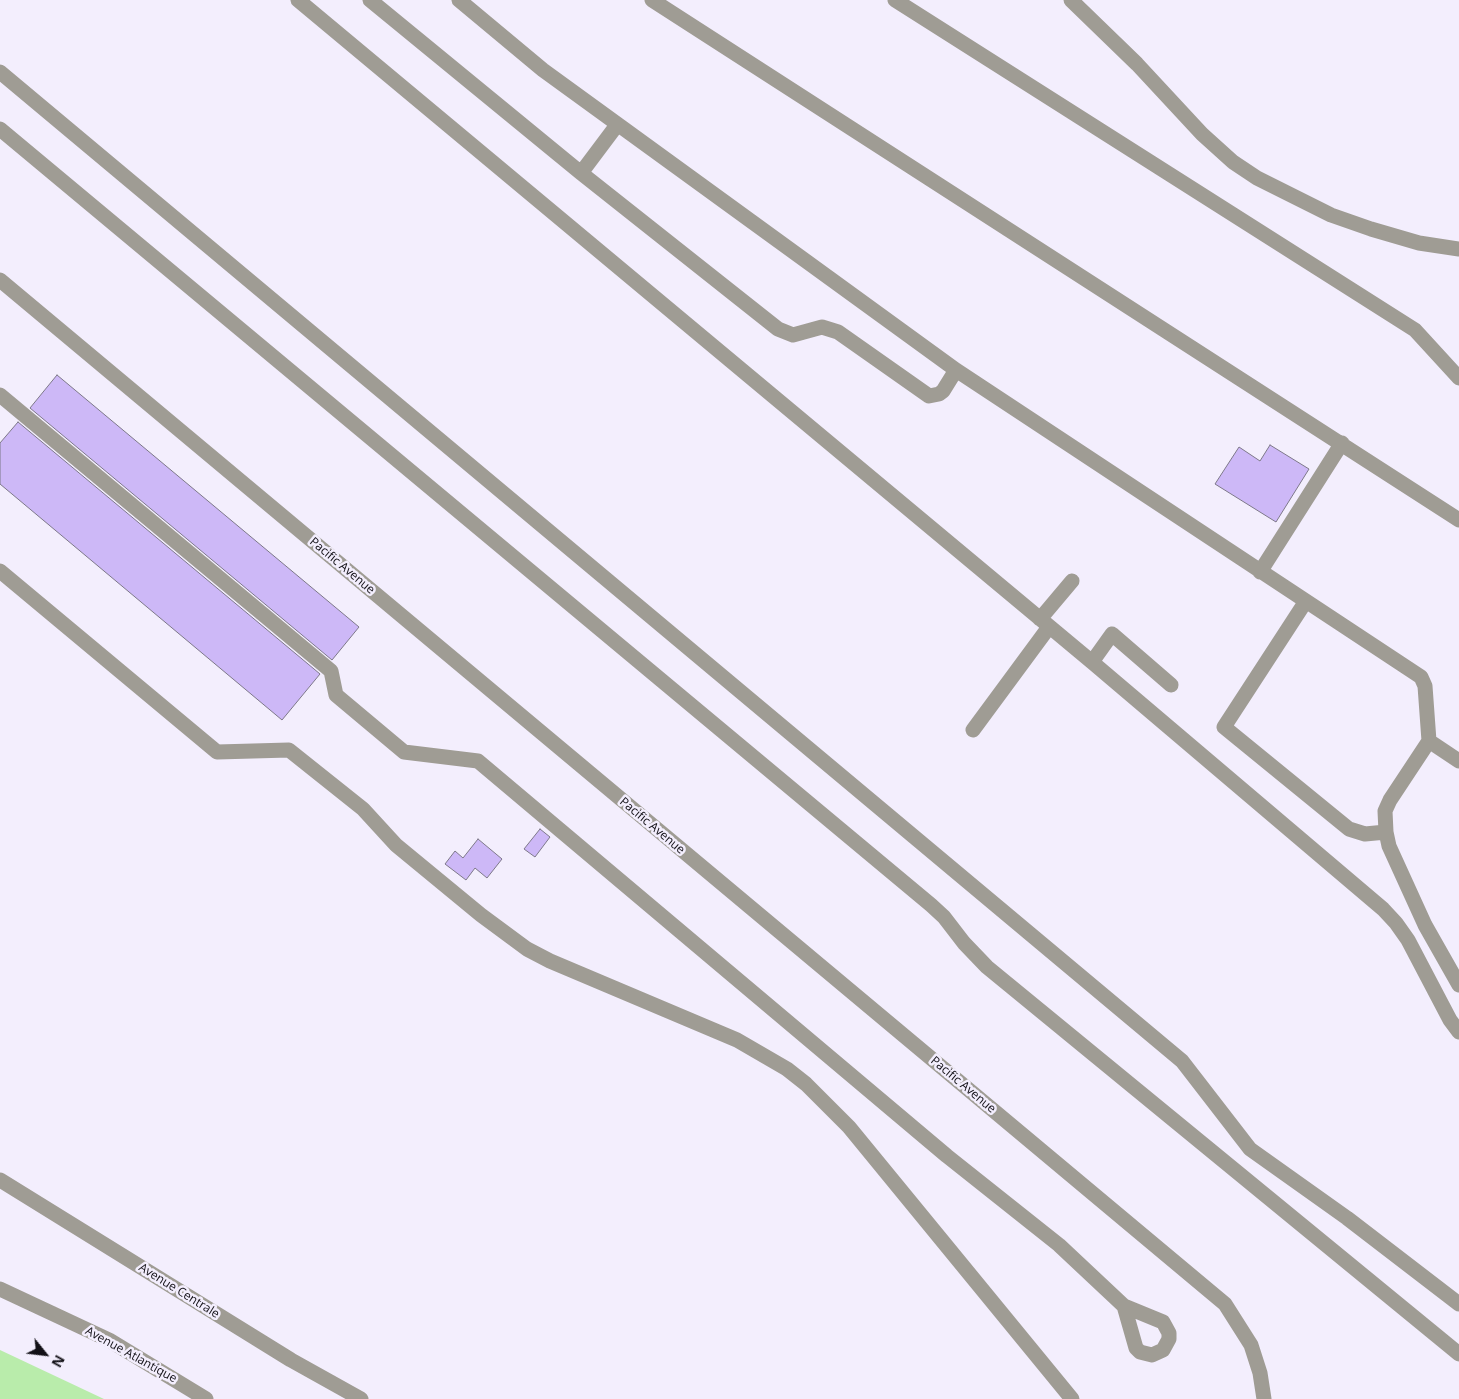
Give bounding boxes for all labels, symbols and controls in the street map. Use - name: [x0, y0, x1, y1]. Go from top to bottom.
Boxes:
- street label: Pacific Avenue: [307, 535, 377, 597]
- street label: Pacific Avenue: [617, 795, 687, 857]
- street label: Pacific Avenue: [928, 1054, 998, 1116]
- street label: Avenue Centrale: [136, 1260, 222, 1322]
- street label: Avenue Atlantique: [83, 1324, 179, 1386]
- north arrow: [20, 1329, 70, 1379]
- text: N: [47, 1352, 70, 1371]

